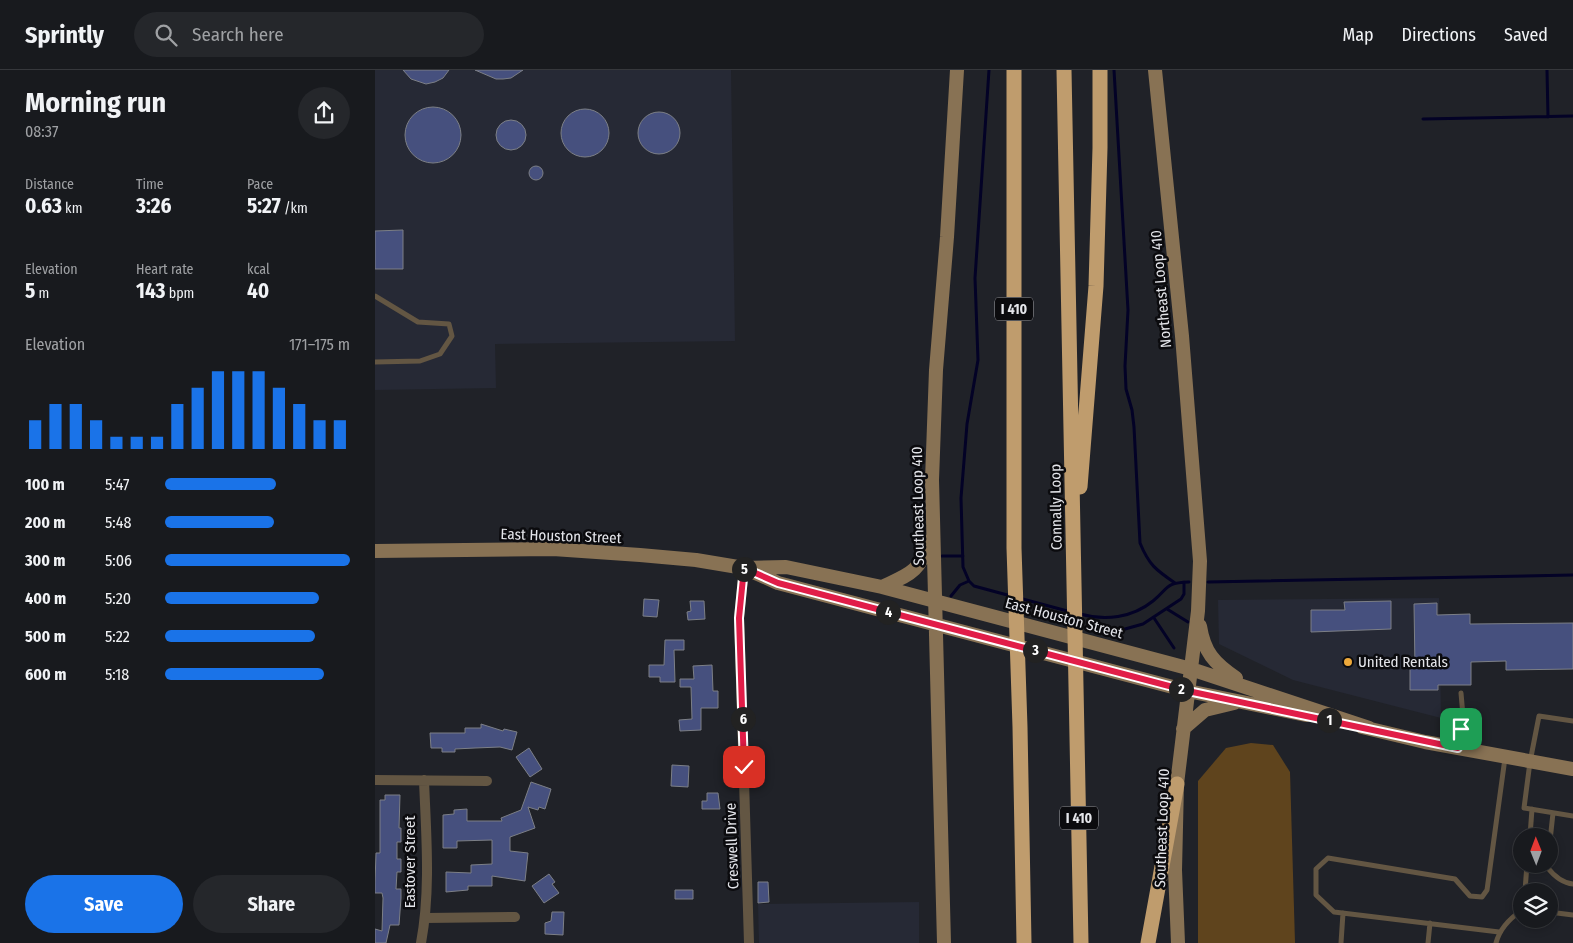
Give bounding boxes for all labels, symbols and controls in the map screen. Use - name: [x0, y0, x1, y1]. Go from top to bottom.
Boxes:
- search box: [134, 12, 484, 57]
- text: Sprintly: [25, 21, 104, 49]
- icon: search: [152, 21, 180, 49]
- text: Search here: [192, 23, 284, 46]
- text: Map: [1342, 24, 1374, 46]
- text: Directions: [1402, 24, 1476, 46]
- text: Saved: [1504, 24, 1548, 46]
- text: Morning run: [25, 86, 166, 119]
- button: share: [298, 87, 350, 139]
- text: 08:37: [25, 122, 59, 141]
- text: Distance: [25, 176, 74, 193]
- text: Time: [136, 176, 164, 193]
- text: Pace: [247, 176, 273, 193]
- text: 0.63: [25, 193, 62, 219]
- text: 3:26: [136, 193, 171, 219]
- text: 5:27: [247, 193, 281, 219]
- text: km: [62, 200, 82, 217]
- text: /km: [281, 200, 308, 217]
- street label: Northeast Loop 410: [1147, 229, 1175, 349]
- text: Elevation: [25, 261, 78, 278]
- text: Heart rate: [136, 261, 193, 278]
- text: kcal: [247, 261, 270, 278]
- text: 5: [25, 278, 35, 304]
- text: 143: [136, 278, 165, 304]
- text: 40: [247, 278, 269, 304]
- text: m: [35, 285, 49, 302]
- text: bpm: [165, 285, 194, 302]
- road number: I 410: [995, 298, 1033, 320]
- text: Elevation: [25, 335, 85, 354]
- text: 171–175 m: [289, 335, 350, 354]
- street label: Southeast Loop 410: [908, 446, 928, 566]
- street label: Connally Loop: [1046, 464, 1066, 550]
- text: 100 m: [25, 475, 65, 494]
- text: 5:47: [105, 475, 130, 494]
- text: 200 m: [25, 513, 65, 532]
- text: 5:48: [105, 513, 131, 532]
- street label: East Houston Street: [500, 525, 622, 547]
- text: 300 m: [25, 551, 66, 570]
- text: 5:06: [105, 551, 132, 570]
- pin: 5: [731, 556, 757, 582]
- text: 5: [741, 561, 748, 578]
- text: 400 m: [25, 589, 66, 608]
- text: 5:20: [105, 589, 131, 608]
- street label: East Houston Street: [1003, 594, 1125, 642]
- pin: 4: [875, 600, 901, 624]
- text: 4: [885, 604, 892, 621]
- text: 500 m: [25, 627, 66, 646]
- text: 5:22: [105, 627, 130, 646]
- pin: 3: [1023, 638, 1047, 662]
- text: 3: [1032, 642, 1039, 659]
- place label: United Rentals: [1358, 653, 1448, 671]
- marker: United Rentals: [1342, 656, 1354, 668]
- text: 600 m: [25, 665, 66, 684]
- text: 5:18: [105, 665, 129, 684]
- pin: 2: [1169, 676, 1193, 702]
- text: 2: [1178, 681, 1185, 698]
- pin: 6: [731, 706, 755, 732]
- pin: 1: [1317, 708, 1341, 732]
- pin: [1440, 708, 1482, 750]
- text: 6: [740, 711, 747, 728]
- text: 1: [1327, 712, 1332, 729]
- icon: arrive: [1447, 715, 1475, 743]
- pin: [723, 746, 765, 788]
- icon: check: [730, 753, 758, 781]
- street label: Southeast Loop 410: [1151, 768, 1173, 888]
- street label: Creswell Drive: [721, 803, 743, 889]
- road number: I 410: [1060, 806, 1098, 830]
- street label: Eastover Street: [401, 816, 419, 908]
- north arrow: [1513, 828, 1557, 872]
- map controls: [1513, 828, 1558, 928]
- button: Save: [25, 875, 183, 933]
- button: Share: [193, 875, 350, 933]
- button: layers: [1513, 883, 1558, 928]

